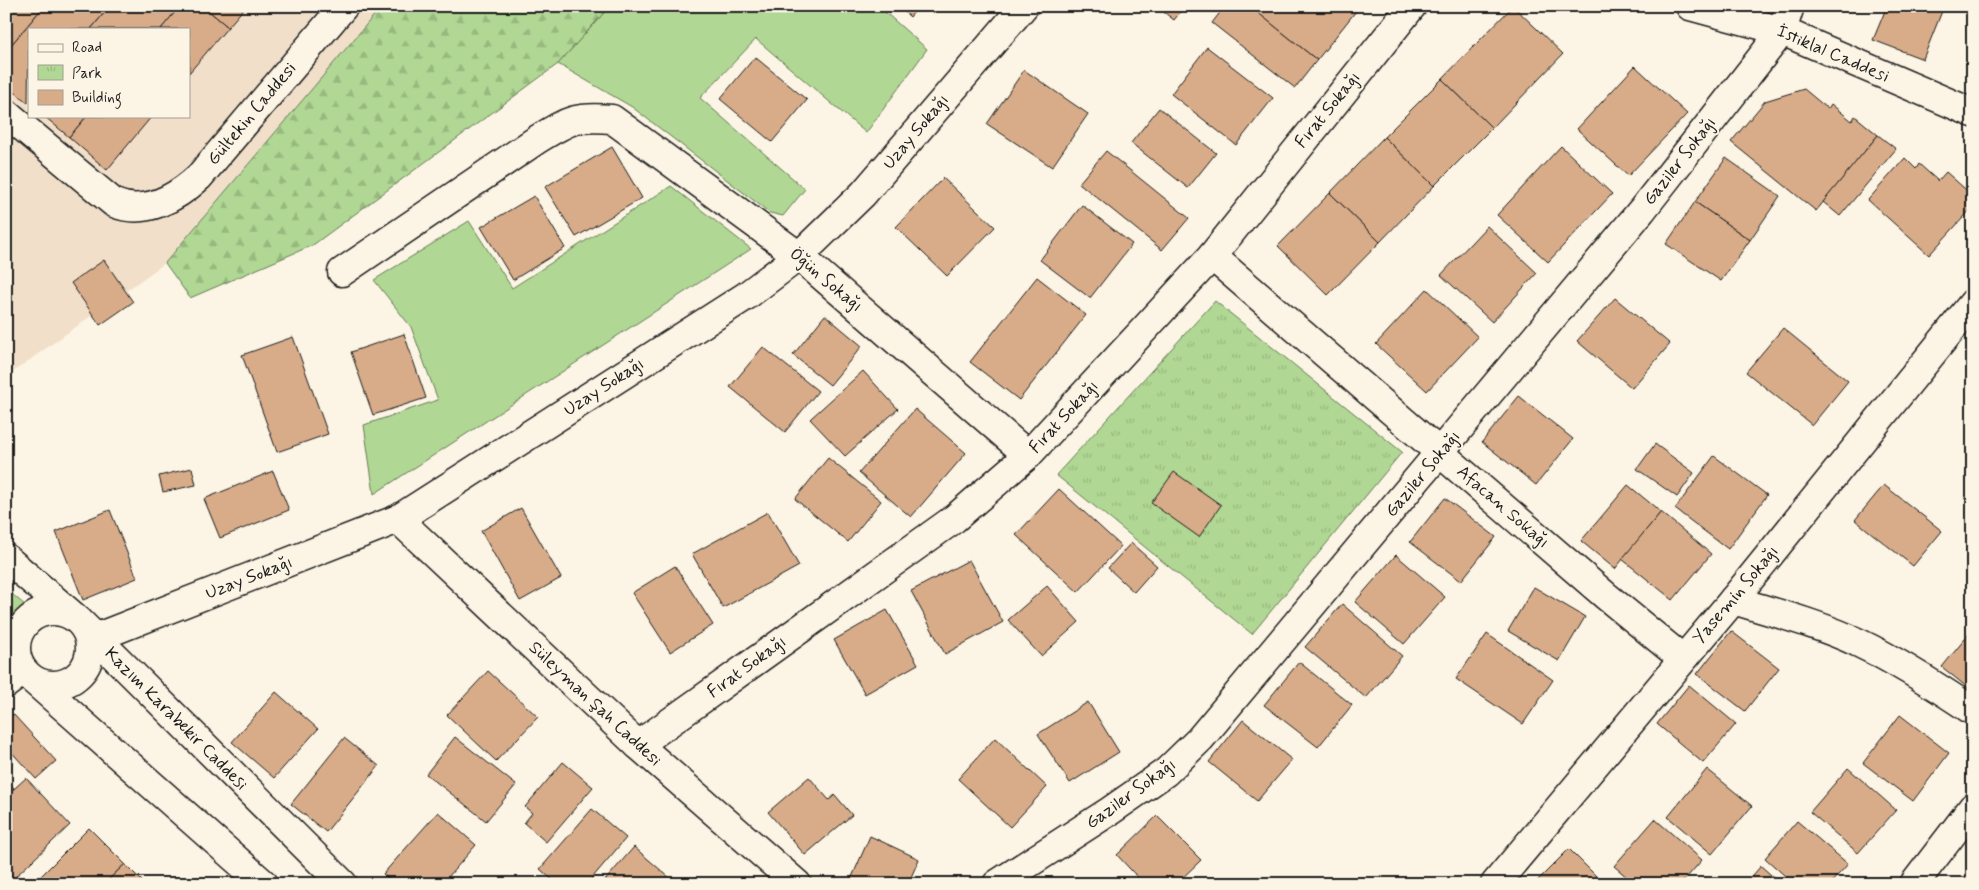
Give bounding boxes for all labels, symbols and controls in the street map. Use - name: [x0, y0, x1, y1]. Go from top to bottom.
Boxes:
- street label: İstiklal Caddesi: [1773, 19, 1893, 89]
- legend: [28, 28, 190, 118]
- text: Road: [72, 38, 102, 58]
- street label: Gültekin Caddesi: [202, 57, 302, 171]
- text: Park: [72, 64, 102, 84]
- street label: Fırat Sokağı: [1290, 67, 1366, 153]
- text: Building: [72, 88, 122, 109]
- street label: Uzay Sokağı: [877, 89, 955, 175]
- street label: Gaziler Sokağı: [1638, 112, 1722, 210]
- street label: Öğün Sokağı: [784, 242, 868, 318]
- street label: Uzay Sokağı: [559, 352, 649, 422]
- street label: Fırat Sokağı: [1024, 375, 1104, 459]
- street label: Gaziler Sokağı: [1380, 426, 1466, 522]
- street label: Afacan Sokağı: [1451, 460, 1555, 554]
- street label: Yasemin Sokağı: [1687, 540, 1785, 650]
- street label: Uzay Sokağı: [202, 550, 296, 606]
- street label: Fırat Sokağı: [703, 630, 791, 704]
- street label: Süleyman Şah Caddesi: [523, 636, 667, 772]
- street label: Kazım Karabekir Caddesi: [99, 642, 253, 796]
- street label: Gaziler Sokağı: [1081, 753, 1181, 835]

